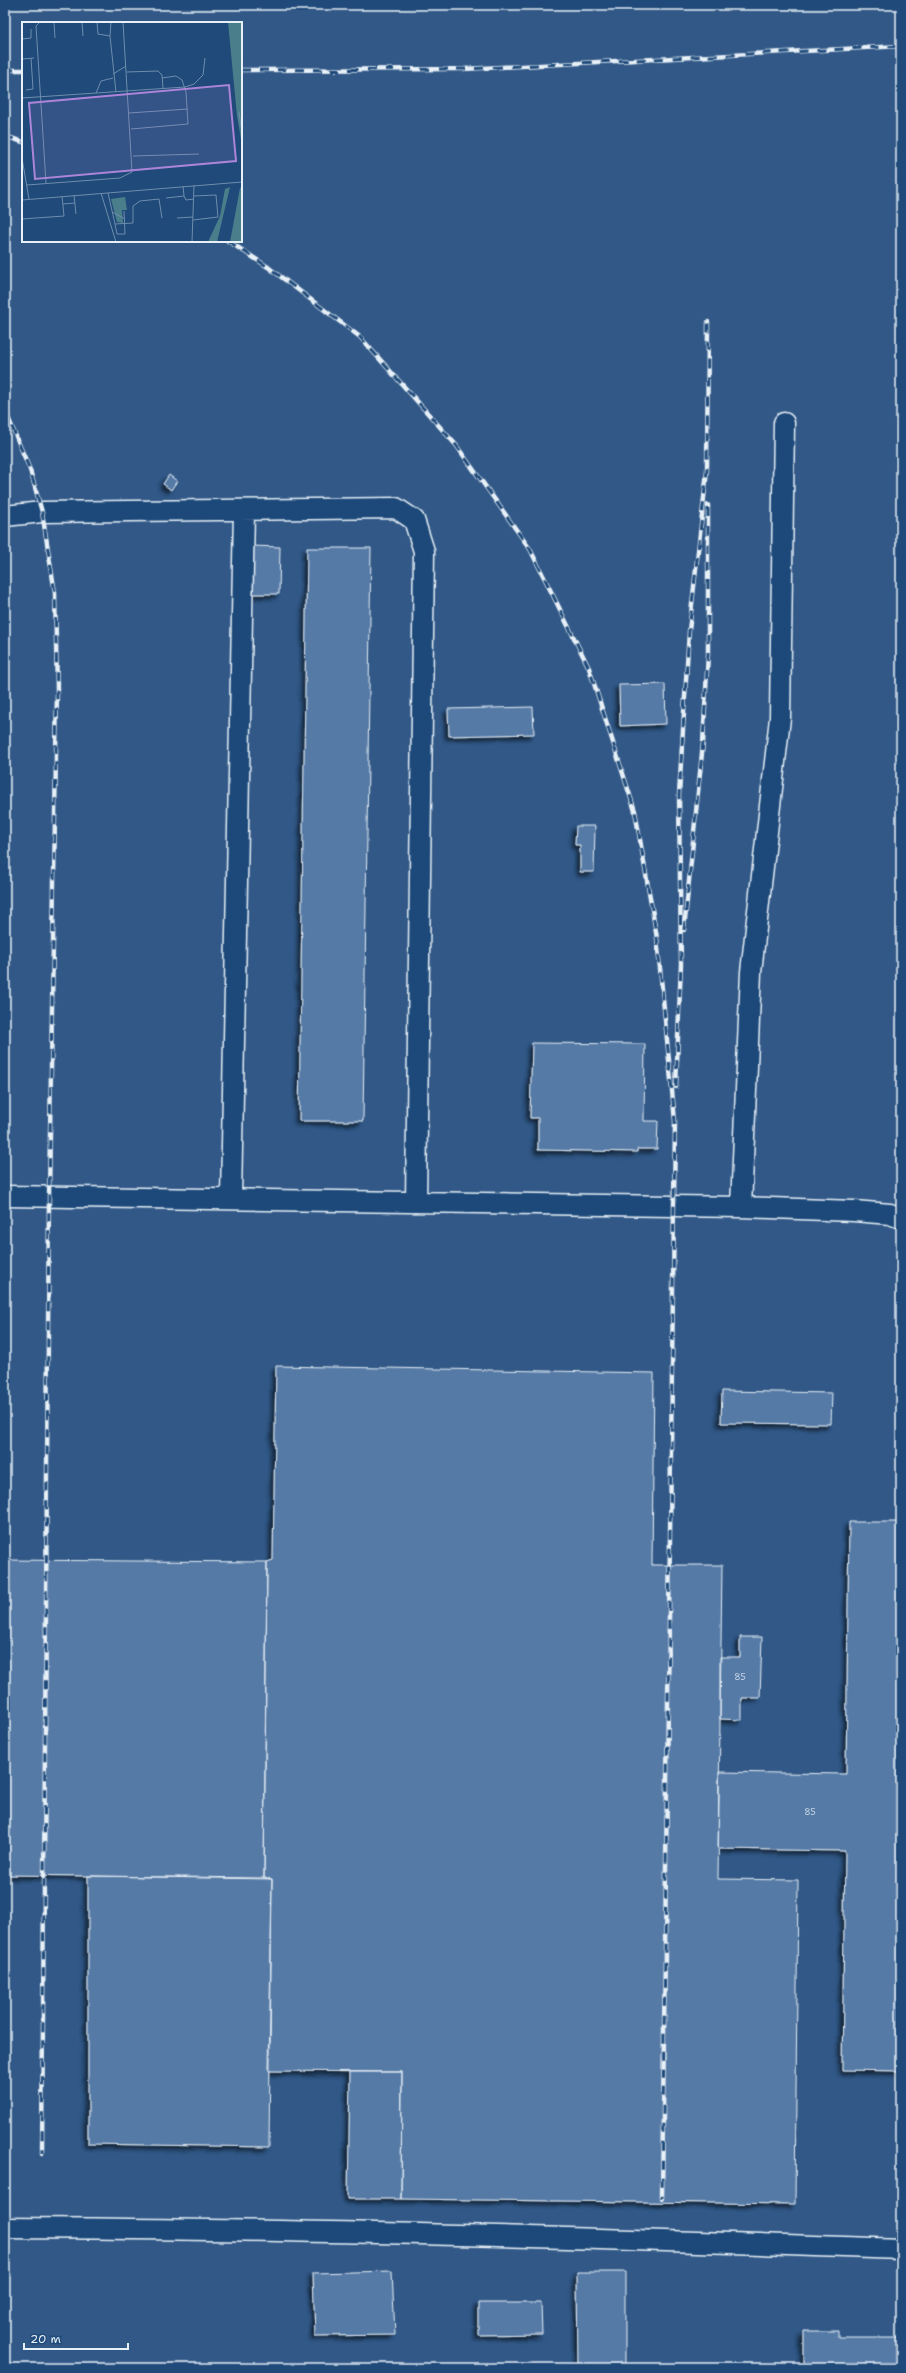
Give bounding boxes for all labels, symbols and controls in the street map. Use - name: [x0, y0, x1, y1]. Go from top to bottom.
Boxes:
- inset map: [22, 22, 242, 242]
- house number: 85: [734, 1671, 746, 1683]
- house number: 85: [804, 1806, 816, 1818]
- scale bar: [24, 2325, 128, 2351]
- text: 20 m: [30, 2331, 61, 2347]

